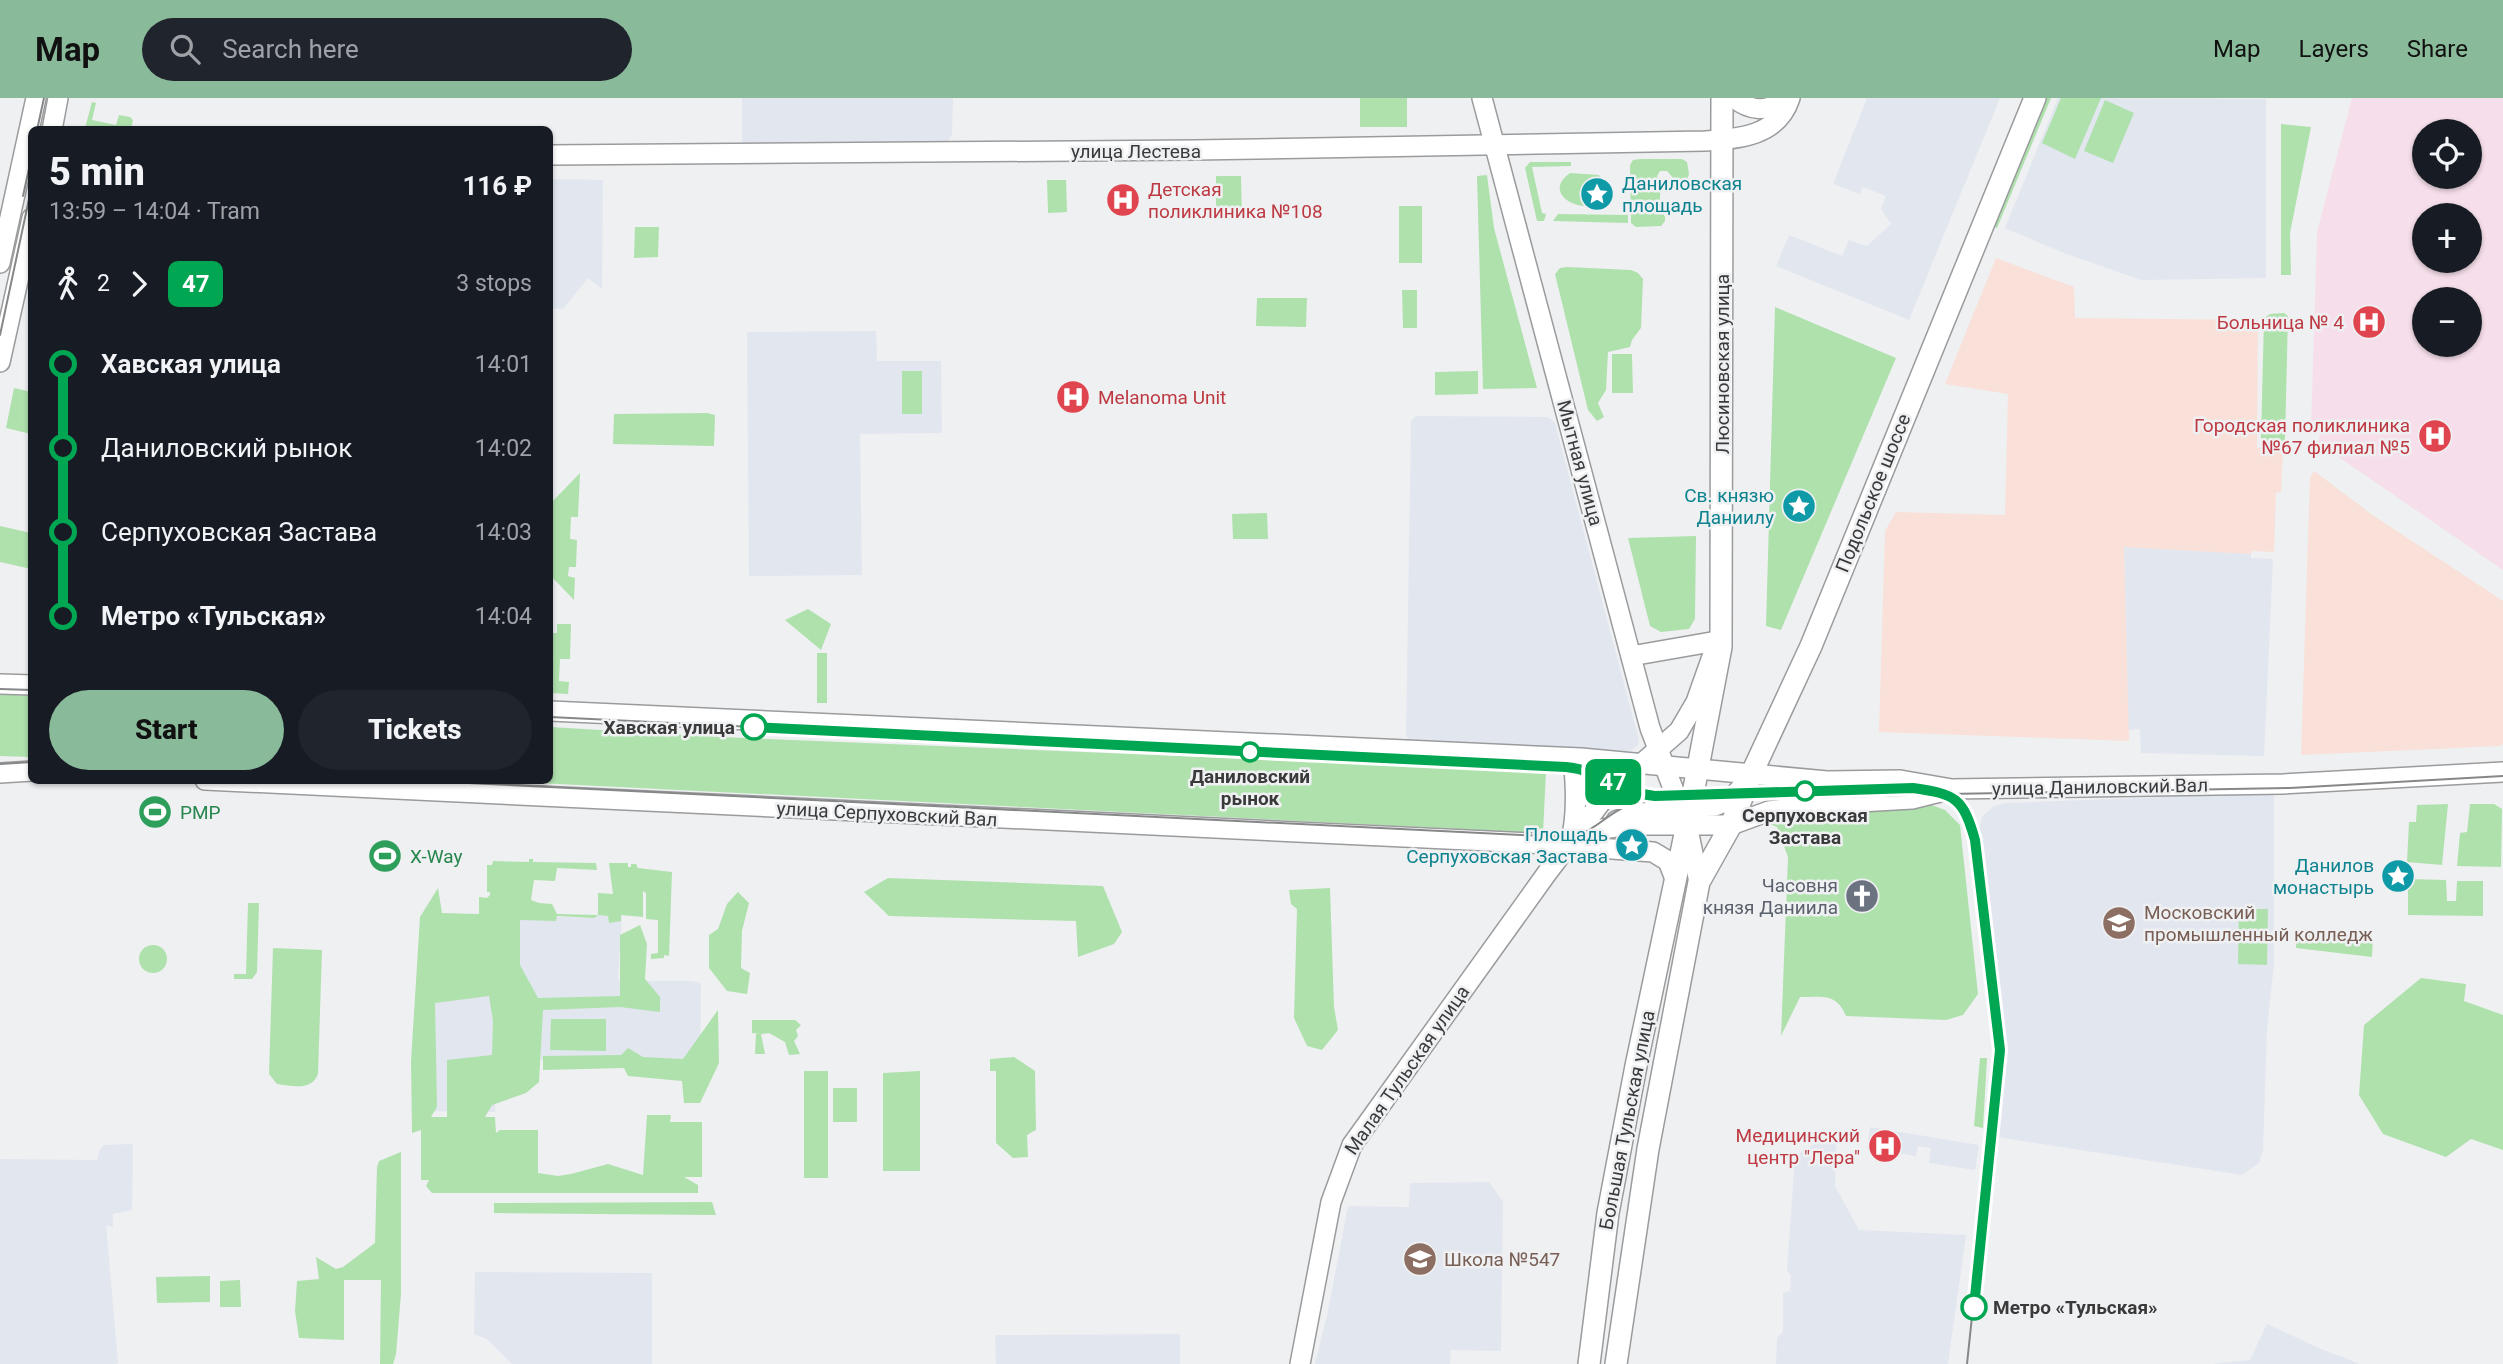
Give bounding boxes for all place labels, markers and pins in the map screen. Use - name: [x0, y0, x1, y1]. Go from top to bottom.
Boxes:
- place label: Даниловская площадь: [1622, 172, 1742, 217]
- place icon: Даниловская площадь: [1578, 175, 1616, 213]
- place label: Детская поликлиника №108: [1148, 178, 1323, 223]
- hospital icon: Детская поликлиника №108: [1104, 181, 1142, 219]
- hospital icon: Больница № 4: [2350, 303, 2388, 341]
- place label: Больница № 4: [2217, 311, 2344, 334]
- hospital icon: Melanoma Unit: [1054, 378, 1092, 416]
- place label: Melanoma Unit: [1098, 386, 1226, 409]
- place label: Городская поликлиника №67 филиал №5: [2194, 414, 2410, 459]
- hospital icon: Городская поликлиника №67 филиал №5: [2416, 417, 2454, 455]
- place label: Св. князю Даниилу: [1684, 484, 1774, 529]
- place icon: Св. князю Даниилу: [1780, 487, 1818, 525]
- marker: Хавская улица: [741, 714, 767, 740]
- place label: Хавская улица: [603, 716, 735, 739]
- marker: Даниловский рынок: [1240, 742, 1260, 762]
- place label: Даниловский рынок: [1190, 765, 1310, 810]
- marker: Серпуховская Застава: [1795, 781, 1815, 801]
- sports icon: PMP: [136, 793, 174, 831]
- place label: PMP: [180, 801, 221, 824]
- place label: Серпуховская Застава: [1742, 804, 1868, 849]
- place label: Площадь Серпуховская Застава: [1406, 823, 1608, 868]
- place icon: Площадь Серпуховская Застава: [1613, 826, 1651, 864]
- sports icon: X-Way: [366, 837, 404, 875]
- place label: X-Way: [410, 845, 462, 868]
- place label: Данилов монастырь: [2273, 854, 2374, 899]
- place icon: Данилов монастырь: [2379, 857, 2417, 895]
- place label: Часовня князя Даниила: [1703, 874, 1838, 919]
- church icon: Часовня князя Даниила: [1843, 877, 1881, 915]
- place label: Московский промышленный колледж: [2144, 901, 2373, 946]
- school or university icon: Московский промышленный колледж: [2100, 904, 2138, 942]
- place label: Медицинский центр "Лера": [1736, 1124, 1860, 1169]
- hospital icon: Медицинский центр "Лера": [1866, 1127, 1904, 1165]
- school or university icon: Школа №547: [1401, 1240, 1439, 1278]
- place label: Школа №547: [1444, 1248, 1560, 1271]
- marker: Метро «Тульская»: [1961, 1294, 1987, 1320]
- place label: Метро «Тульская»: [1993, 1296, 2158, 1319]

